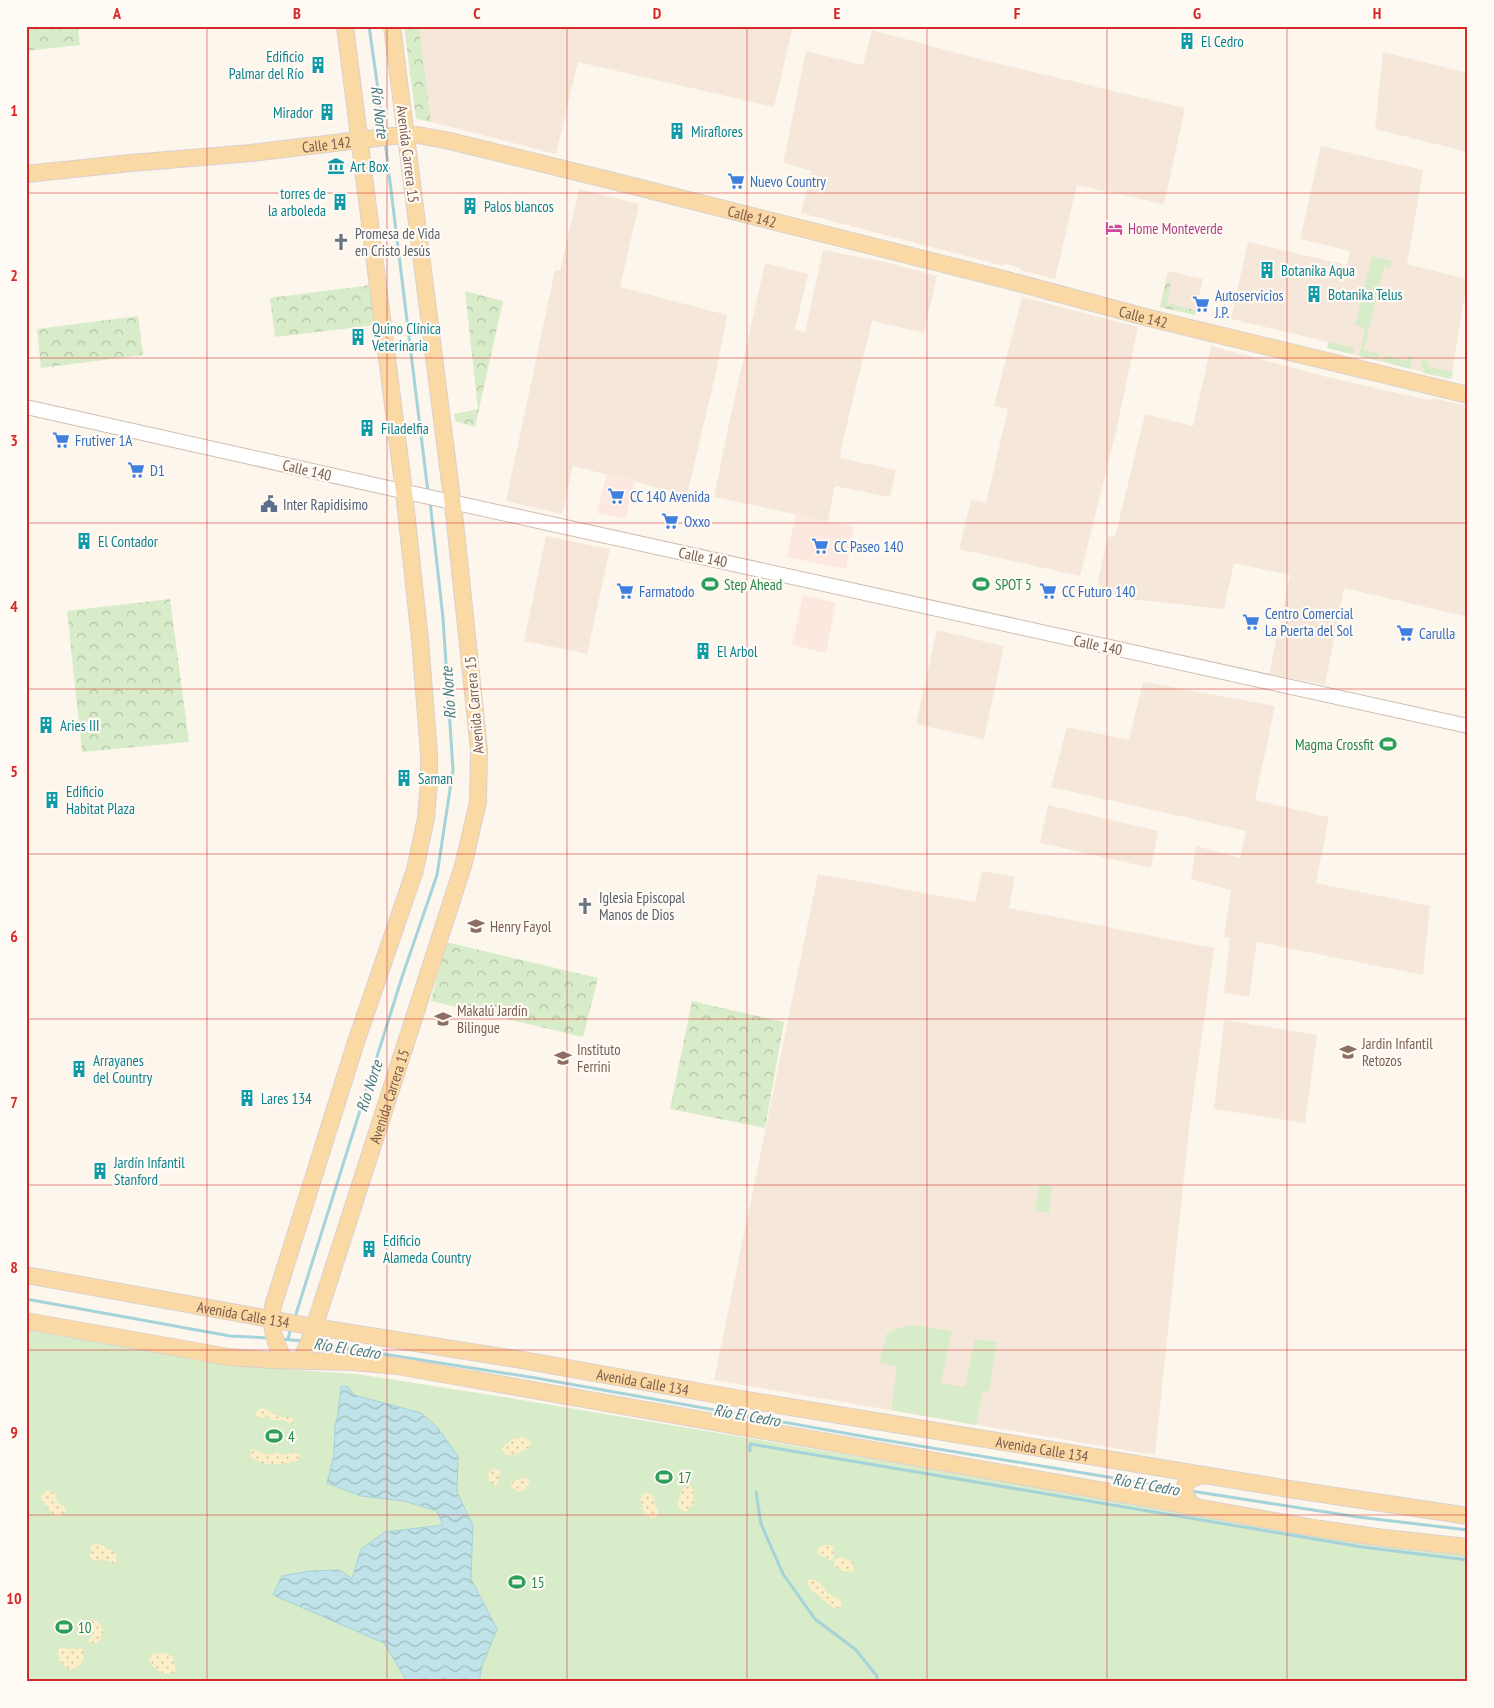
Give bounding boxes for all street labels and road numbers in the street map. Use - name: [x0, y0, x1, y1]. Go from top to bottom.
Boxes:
- street label: Avenida Carrera 15: [393, 104, 423, 204]
- street label: Calle 142: [301, 132, 352, 156]
- street label: Calle 142: [726, 201, 779, 231]
- street label: Calle 142: [1117, 301, 1170, 332]
- street label: Calle 140: [281, 455, 333, 485]
- street label: Calle 140: [677, 543, 729, 571]
- street label: Calle 140: [1072, 631, 1124, 659]
- street label: Avenida Carrera 15: [460, 655, 488, 755]
- street label: Avenida Carrera 15: [365, 1047, 413, 1146]
- street label: Avenida Calle 134: [196, 1296, 291, 1332]
- street label: Avenida Calle 134: [595, 1364, 691, 1399]
- street label: Avenida Calle 134: [995, 1432, 1090, 1465]

